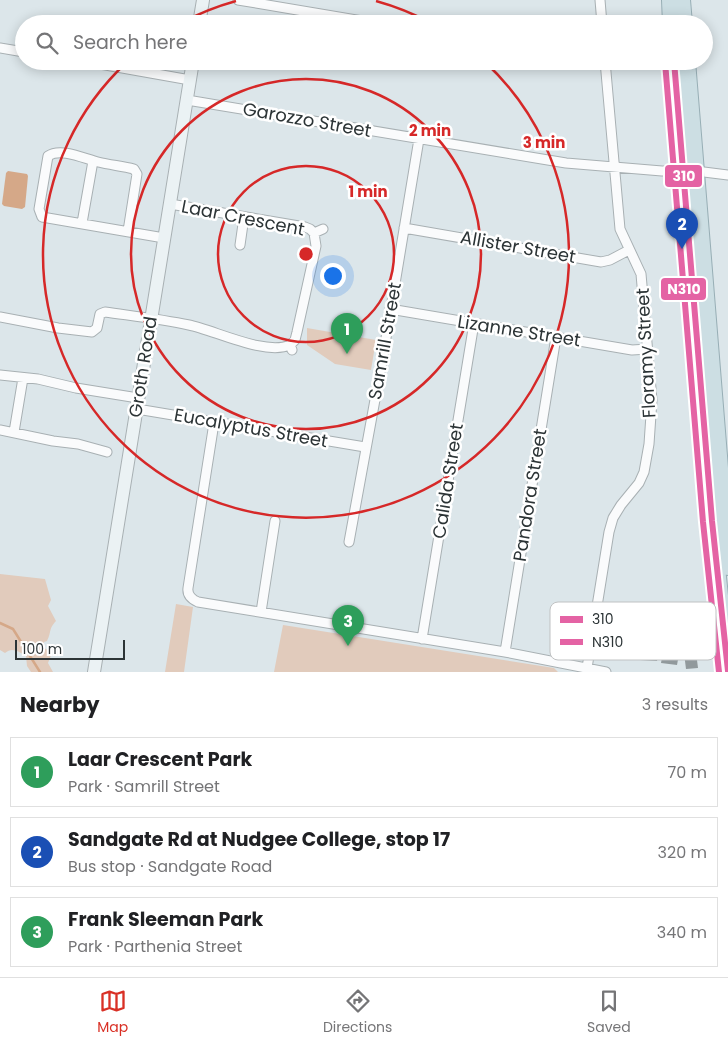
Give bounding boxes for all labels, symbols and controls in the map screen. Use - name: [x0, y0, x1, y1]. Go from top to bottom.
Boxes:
- search box: [15, 15, 713, 70]
- icon: search: [33, 29, 61, 57]
- text: Search here: [73, 29, 187, 56]
- street label: Garozzo Street: [241, 96, 373, 143]
- text: 2 min: [409, 120, 451, 141]
- text: 3 min: [523, 132, 565, 153]
- line badge: 310: [664, 164, 703, 188]
- text: 310: [673, 166, 695, 186]
- text: 1 min: [348, 181, 388, 202]
- street label: Laar Crescent: [179, 193, 307, 242]
- pin: 2: [666, 208, 698, 249]
- street label: Allister Street: [458, 224, 578, 269]
- centre of rings: [297, 245, 315, 263]
- your location: [320, 263, 346, 289]
- line badge: N310: [660, 277, 707, 301]
- text: N310: [667, 279, 701, 299]
- street label: Samrill Street: [362, 280, 407, 402]
- street label: Floramy Street: [630, 287, 661, 419]
- street label: Lizanne Street: [456, 308, 582, 353]
- pin: 1: [331, 313, 363, 354]
- street label: Groth Road: [122, 315, 163, 419]
- street label: Eucalyptus Street: [172, 402, 330, 453]
- street label: Calida Street: [426, 421, 469, 541]
- street label: Pandora Street: [507, 427, 552, 563]
- legend: [550, 602, 716, 660]
- pin: 3: [332, 605, 364, 646]
- text: 310: [592, 609, 614, 629]
- text: N310: [592, 632, 623, 652]
- scale bar: [15, 637, 125, 660]
- text: 100 m: [22, 639, 62, 659]
- text: Nearby: [20, 690, 100, 719]
- text: 3 results: [642, 693, 708, 716]
- text: Laar Crescent Park: [68, 746, 252, 773]
- text: 1: [34, 761, 40, 784]
- text: 70 m: [667, 761, 707, 784]
- text: Park · Samrill Street: [68, 775, 220, 798]
- text: Sandgate Rd at Nudgee College, stop 17: [68, 826, 450, 853]
- text: 2: [32, 841, 42, 864]
- text: 320 m: [658, 841, 707, 864]
- text: Bus stop · Sandgate Road: [68, 855, 272, 878]
- text: Frank Sleeman Park: [68, 906, 263, 933]
- text: 3: [32, 921, 42, 944]
- text: 340 m: [657, 921, 707, 944]
- text: Park · Parthenia Street: [68, 935, 242, 958]
- tab: Map: [97, 987, 128, 1038]
- tab: Directions: [323, 987, 392, 1038]
- tab: Saved: [587, 987, 631, 1038]

